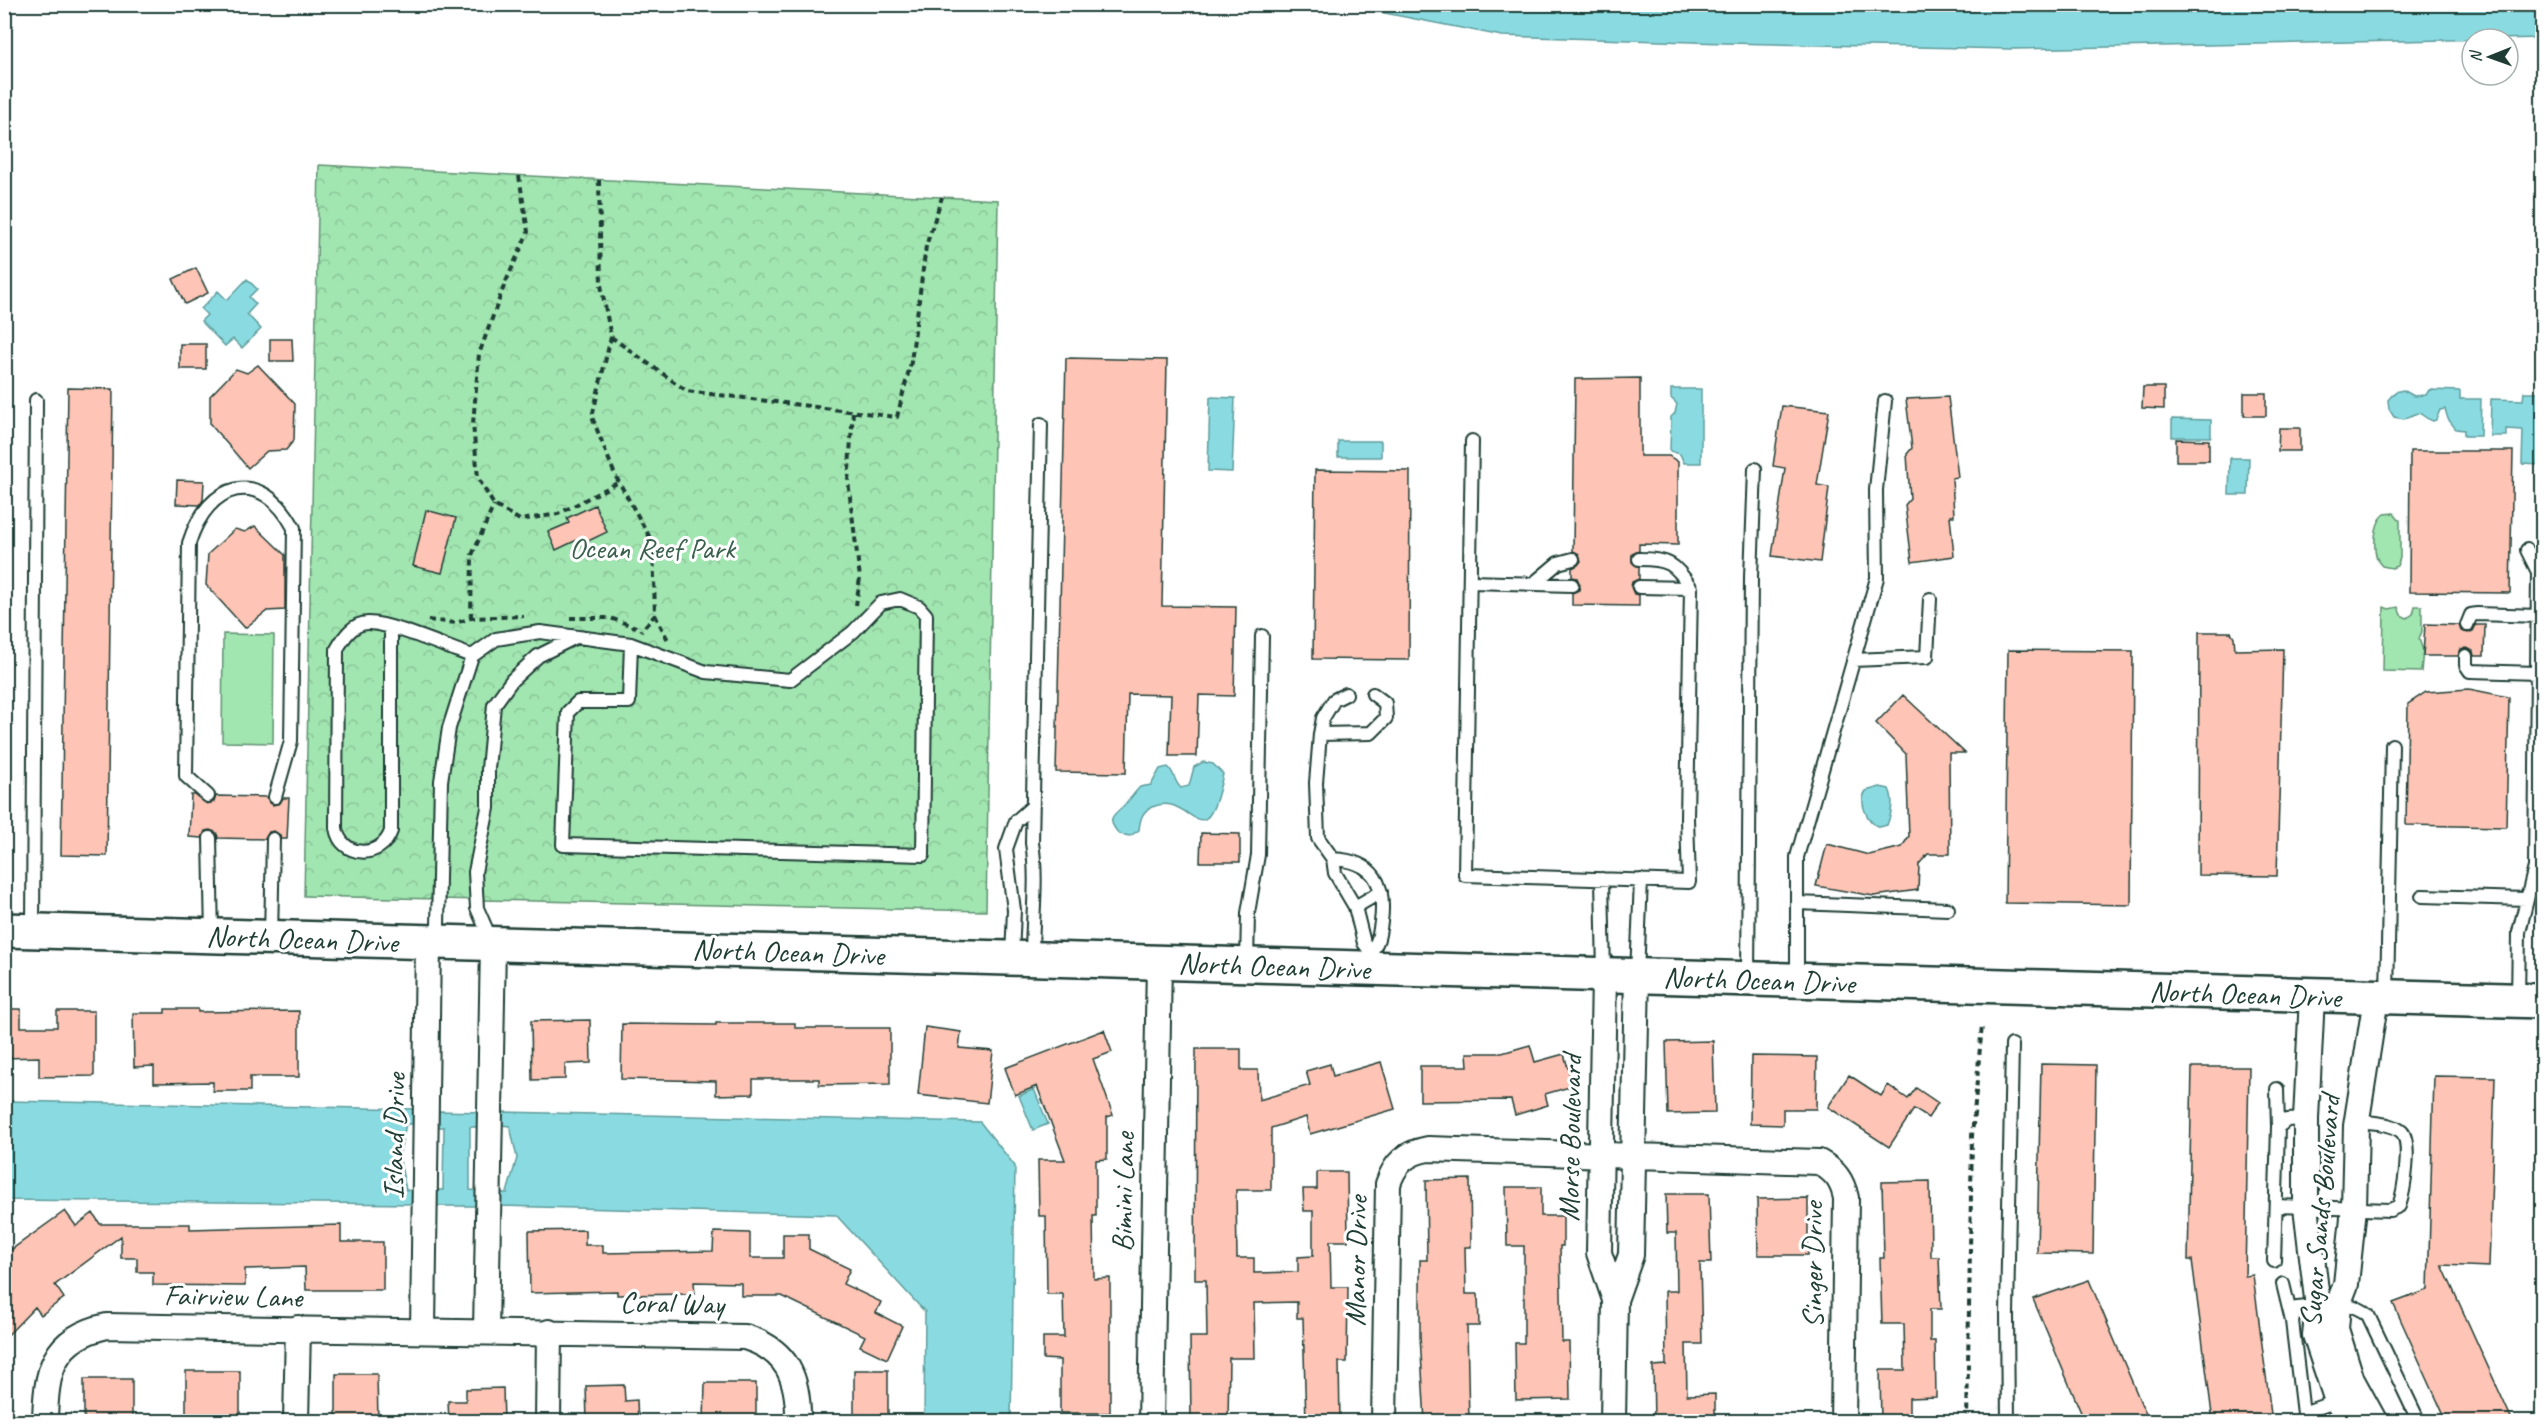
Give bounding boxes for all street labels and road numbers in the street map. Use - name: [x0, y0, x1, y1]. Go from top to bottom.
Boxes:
- street label: North Ocean Drive: [206, 917, 401, 961]
- street label: North Ocean Drive: [692, 930, 887, 974]
- street label: North Ocean Drive: [1178, 944, 1373, 988]
- street label: North Ocean Drive: [1663, 958, 1858, 1002]
- street label: North Ocean Drive: [2149, 972, 2344, 1016]
- street label: Morse Boulevard: [1550, 1050, 1591, 1222]
- street label: Island Drive: [374, 1070, 414, 1199]
- street label: Sugar Sands Boulevard: [2291, 1089, 2349, 1329]
- street label: Bimini Lane: [1103, 1130, 1143, 1252]
- street label: Manor Drive: [1336, 1193, 1376, 1326]
- street label: Singer Drive: [1793, 1200, 1831, 1328]
- street label: Fairview Lane: [163, 1276, 305, 1316]
- street label: Coral Way: [620, 1283, 727, 1323]

